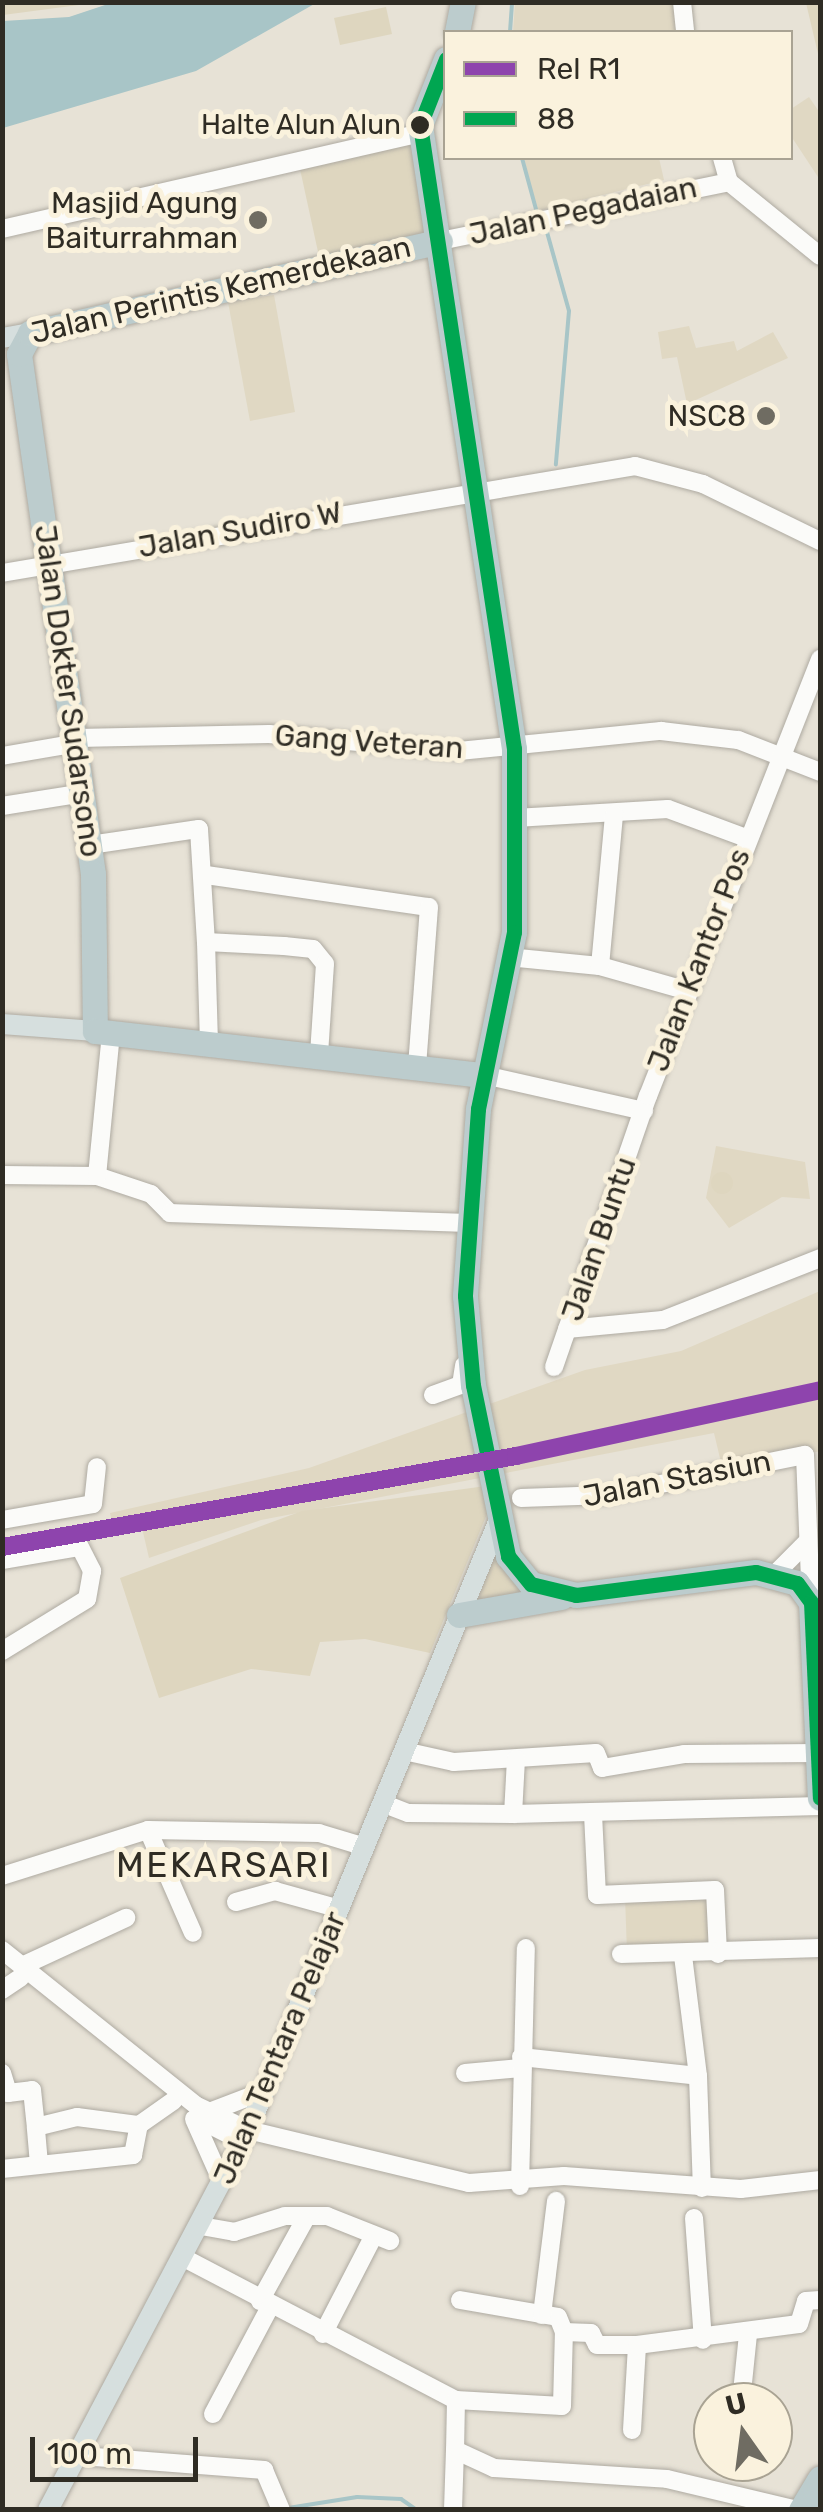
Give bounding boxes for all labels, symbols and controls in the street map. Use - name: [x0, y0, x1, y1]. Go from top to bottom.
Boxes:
- legend: [443, 30, 793, 160]
- text: Rel R1: [537, 51, 620, 87]
- text: 88: [537, 101, 575, 137]
- place label: Halte Alun Alun: [200, 108, 401, 142]
- marker: Halte Alun Alun: [410, 115, 430, 135]
- street label: Jalan Pegadaian: [466, 169, 700, 253]
- place label: Masjid Agung Baiturrahman: [46, 185, 238, 256]
- marker: Masjid Agung Baiturrahman: [247, 209, 269, 231]
- street label: Jalan Perintis Kemerdekaan: [28, 229, 414, 351]
- place label: NSC8: [667, 398, 746, 434]
- marker: NSC8: [755, 405, 777, 427]
- street label: Jalan Sudiro W: [135, 494, 345, 566]
- street label: Jalan Dokter Sudarsono: [27, 522, 109, 860]
- street label: Gang Veteran: [273, 717, 465, 767]
- street label: Jalan Kantor Pos: [640, 843, 758, 1077]
- street label: Jalan Buntu: [554, 1152, 644, 1326]
- street label: Jalan Stasiun: [580, 1443, 774, 1515]
- district label: MEKARSARI: [116, 1844, 332, 1886]
- street label: Jalan Tentara Pelajar: [206, 1906, 354, 2190]
- north arrow: [693, 2382, 793, 2482]
- text: U: [722, 2386, 750, 2423]
- scale bar: [35, 2417, 202, 2479]
- text: 100 m: [47, 2436, 132, 2472]

